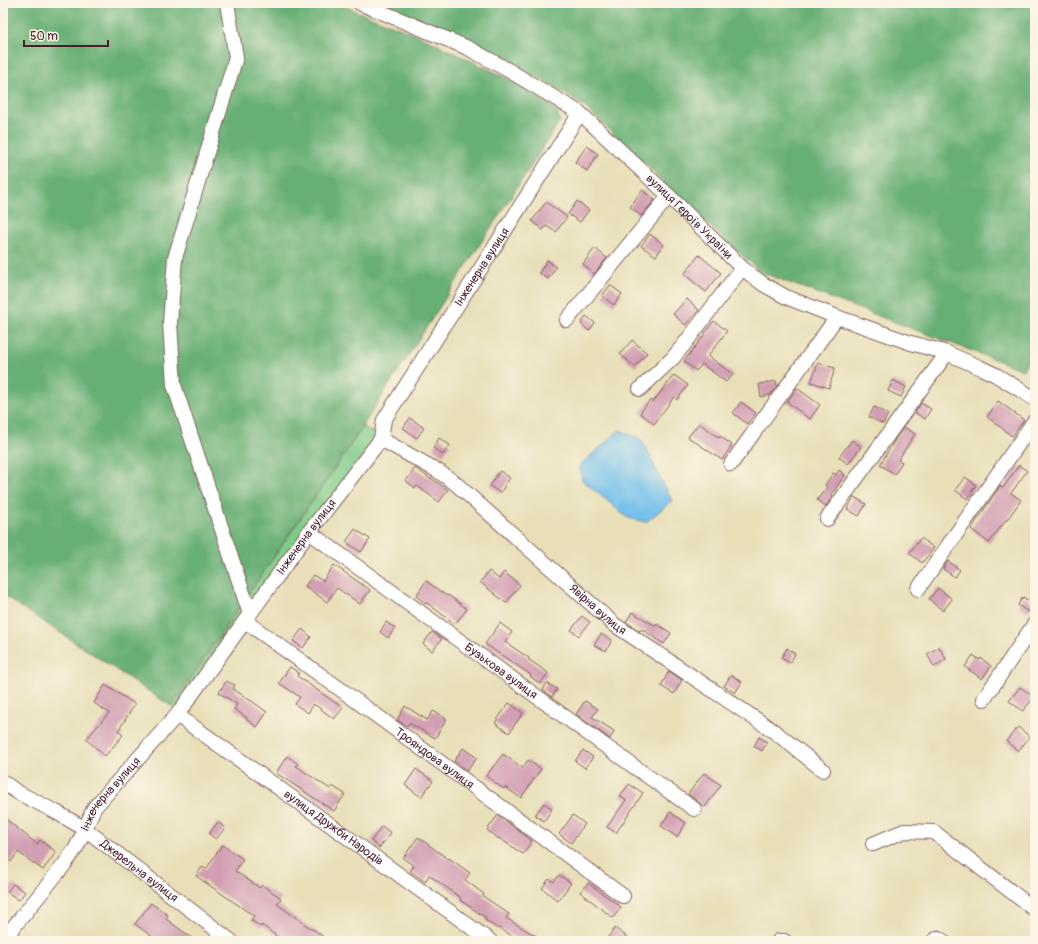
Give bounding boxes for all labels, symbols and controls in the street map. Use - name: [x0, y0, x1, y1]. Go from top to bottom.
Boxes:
- scale bar: [24, 22, 108, 48]
- text: 50 m: [30, 29, 58, 44]
- street label: вулиця Героїв України: [643, 171, 736, 262]
- street label: Інженерна вулиця: [451, 224, 513, 309]
- street label: Інженерна вулиця: [273, 496, 339, 578]
- street label: Явірна вулиця: [566, 581, 630, 638]
- street label: Бузькова вулиця: [462, 639, 541, 702]
- street label: Трояндова вулиця: [392, 724, 477, 792]
- street label: Інженерна вулиця: [77, 754, 144, 834]
- street label: вулиця Дружби Народів: [281, 787, 387, 869]
- street label: Джерельна вулиця: [96, 835, 181, 905]

